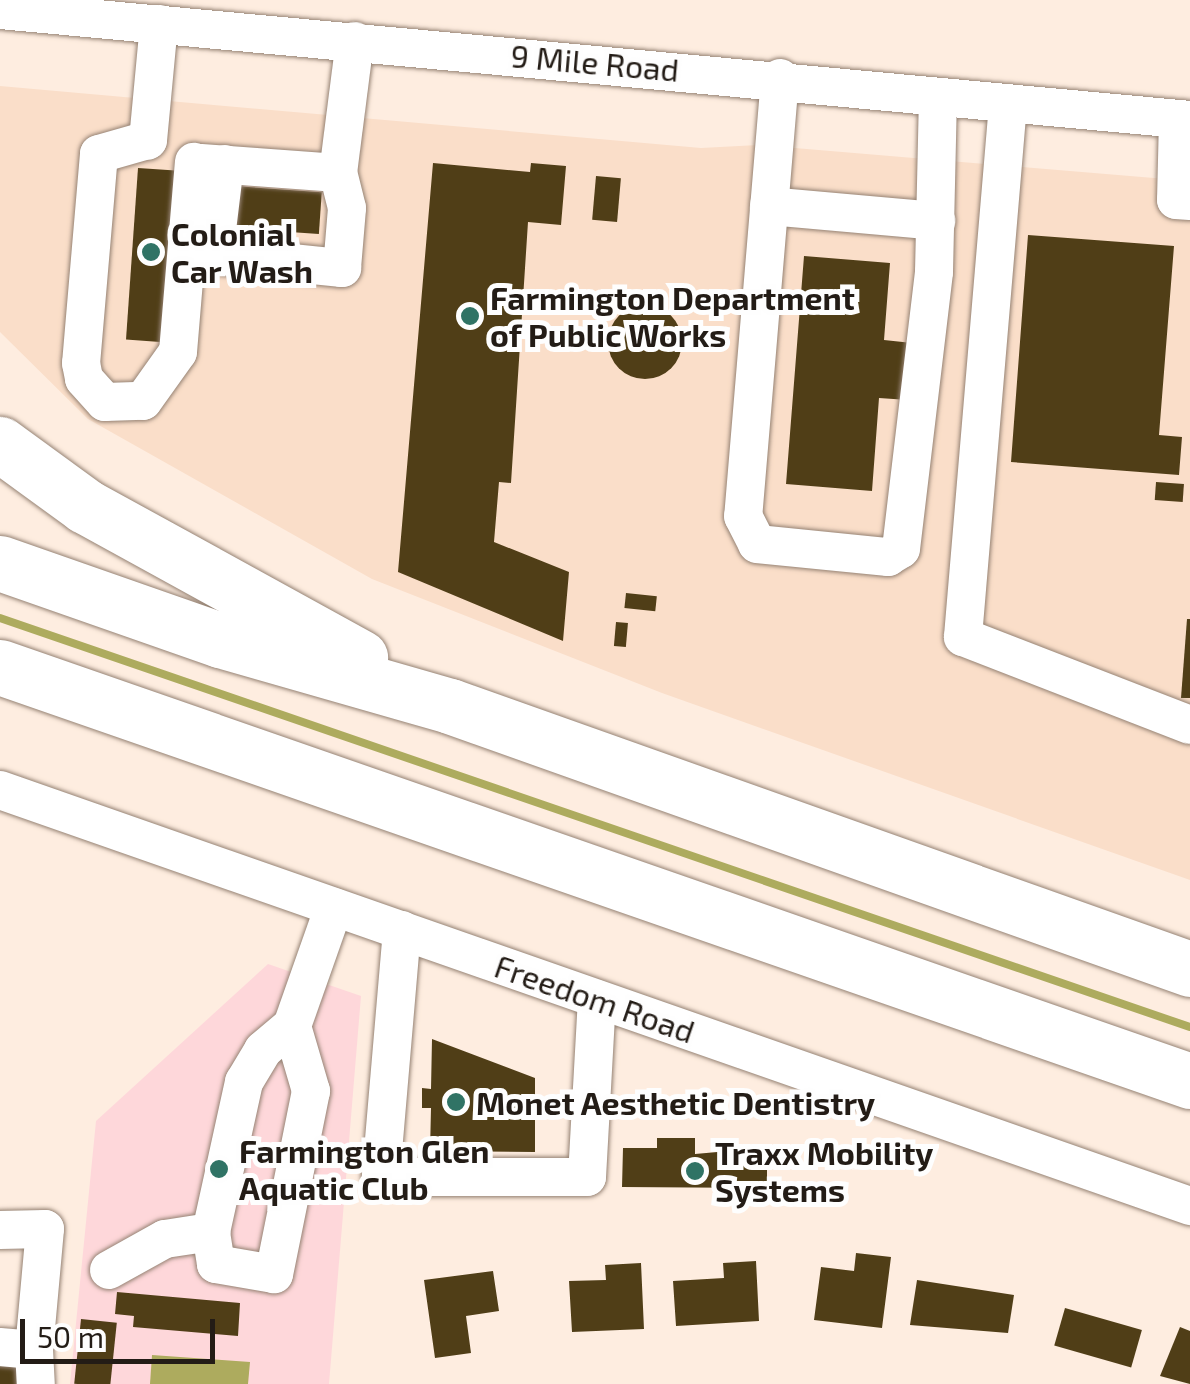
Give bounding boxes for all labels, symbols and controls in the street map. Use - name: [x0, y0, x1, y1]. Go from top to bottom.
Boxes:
- street label: 9 Mile Road: [509, 36, 681, 88]
- place label: Colonial Car Wash: [171, 215, 314, 290]
- marker: Colonial Car Wash: [140, 241, 162, 263]
- place label: Farmington Department of Public Works: [490, 279, 855, 354]
- marker: Farmington Department of Public Works: [459, 305, 481, 327]
- street label: Freedom Road: [490, 946, 700, 1050]
- place label: Monet Aesthetic Dentistry: [476, 1083, 876, 1121]
- marker: Monet Aesthetic Dentistry: [445, 1091, 467, 1113]
- place label: Farmington Glen Aquatic Club: [239, 1132, 490, 1207]
- place label: Traxx Mobility Systems: [715, 1134, 933, 1209]
- marker: Farmington Glen Aquatic Club: [208, 1158, 230, 1180]
- marker: Traxx Mobility Systems: [684, 1160, 706, 1182]
- scale bar: [25, 1299, 220, 1361]
- text: 50 m: [37, 1318, 104, 1354]

